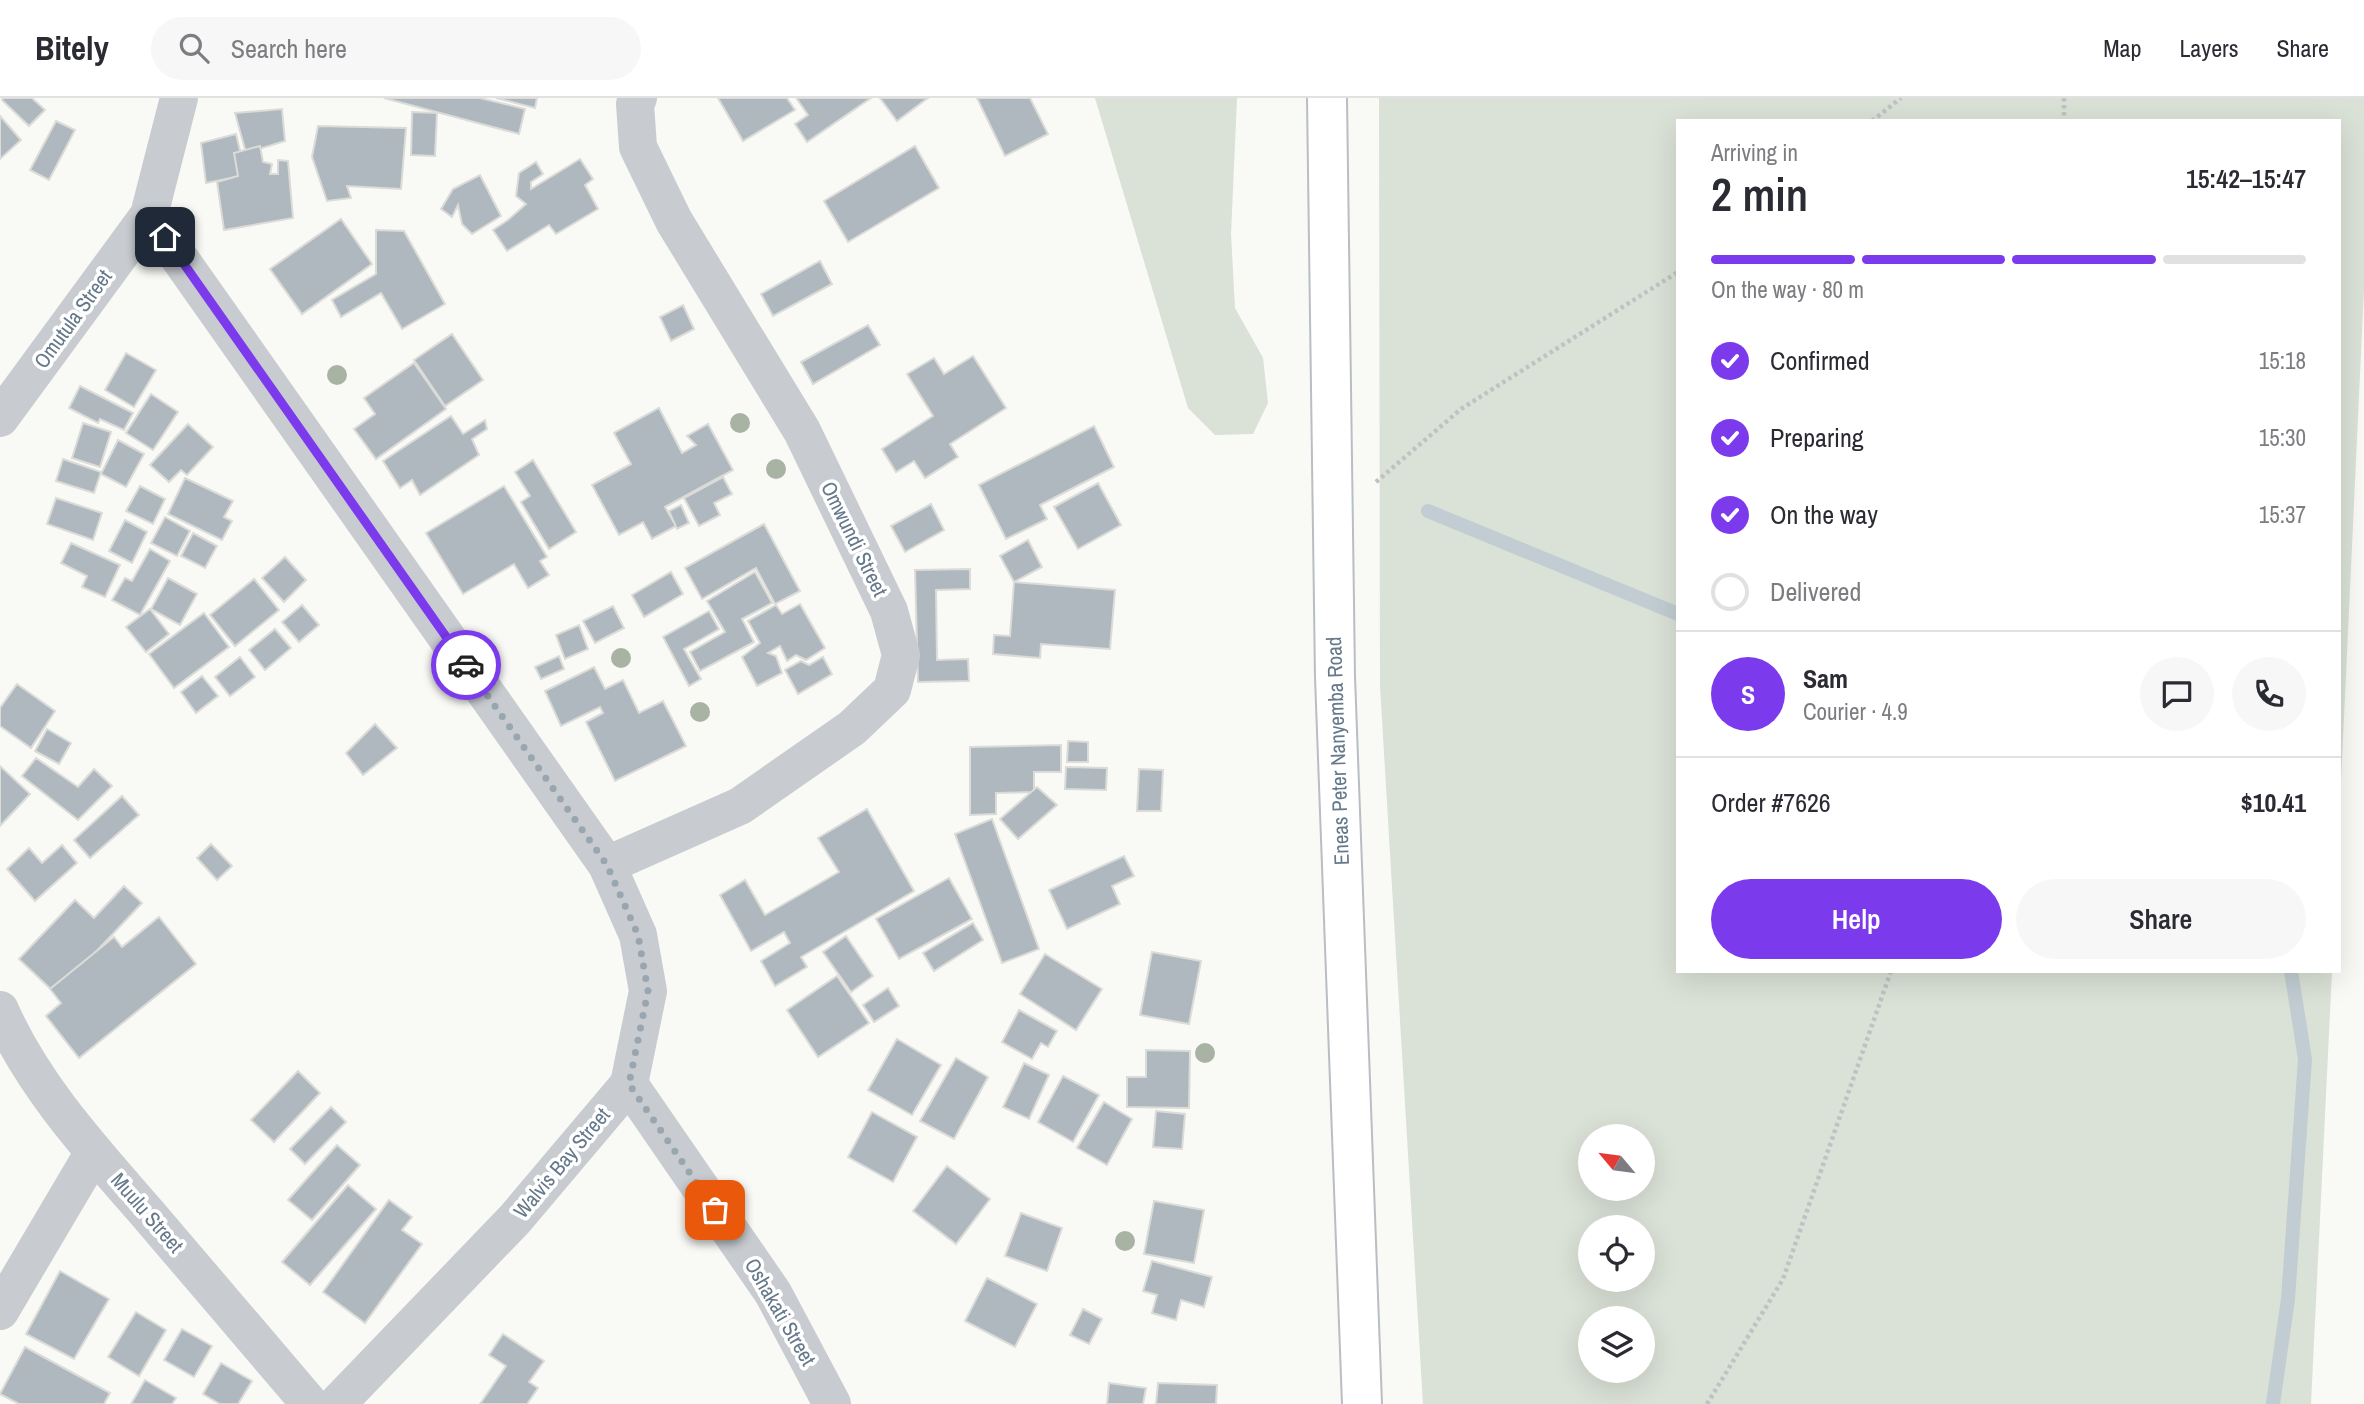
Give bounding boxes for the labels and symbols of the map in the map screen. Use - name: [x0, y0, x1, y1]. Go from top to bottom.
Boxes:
- pin: [135, 207, 195, 267]
- street label: Omutula Street: [27, 263, 118, 374]
- street label: Omwundi Street: [814, 477, 895, 601]
- courier: [431, 630, 501, 700]
- street label: Eneas Peter Nanyemba Road: [1319, 636, 1356, 866]
- street label: Walvis Bay Street: [507, 1101, 617, 1224]
- north arrow: [1578, 1124, 1656, 1200]
- street label: Muulu Street: [104, 1166, 190, 1259]
- pin: [685, 1180, 745, 1240]
- street label: Oshakati Street: [738, 1253, 823, 1371]

